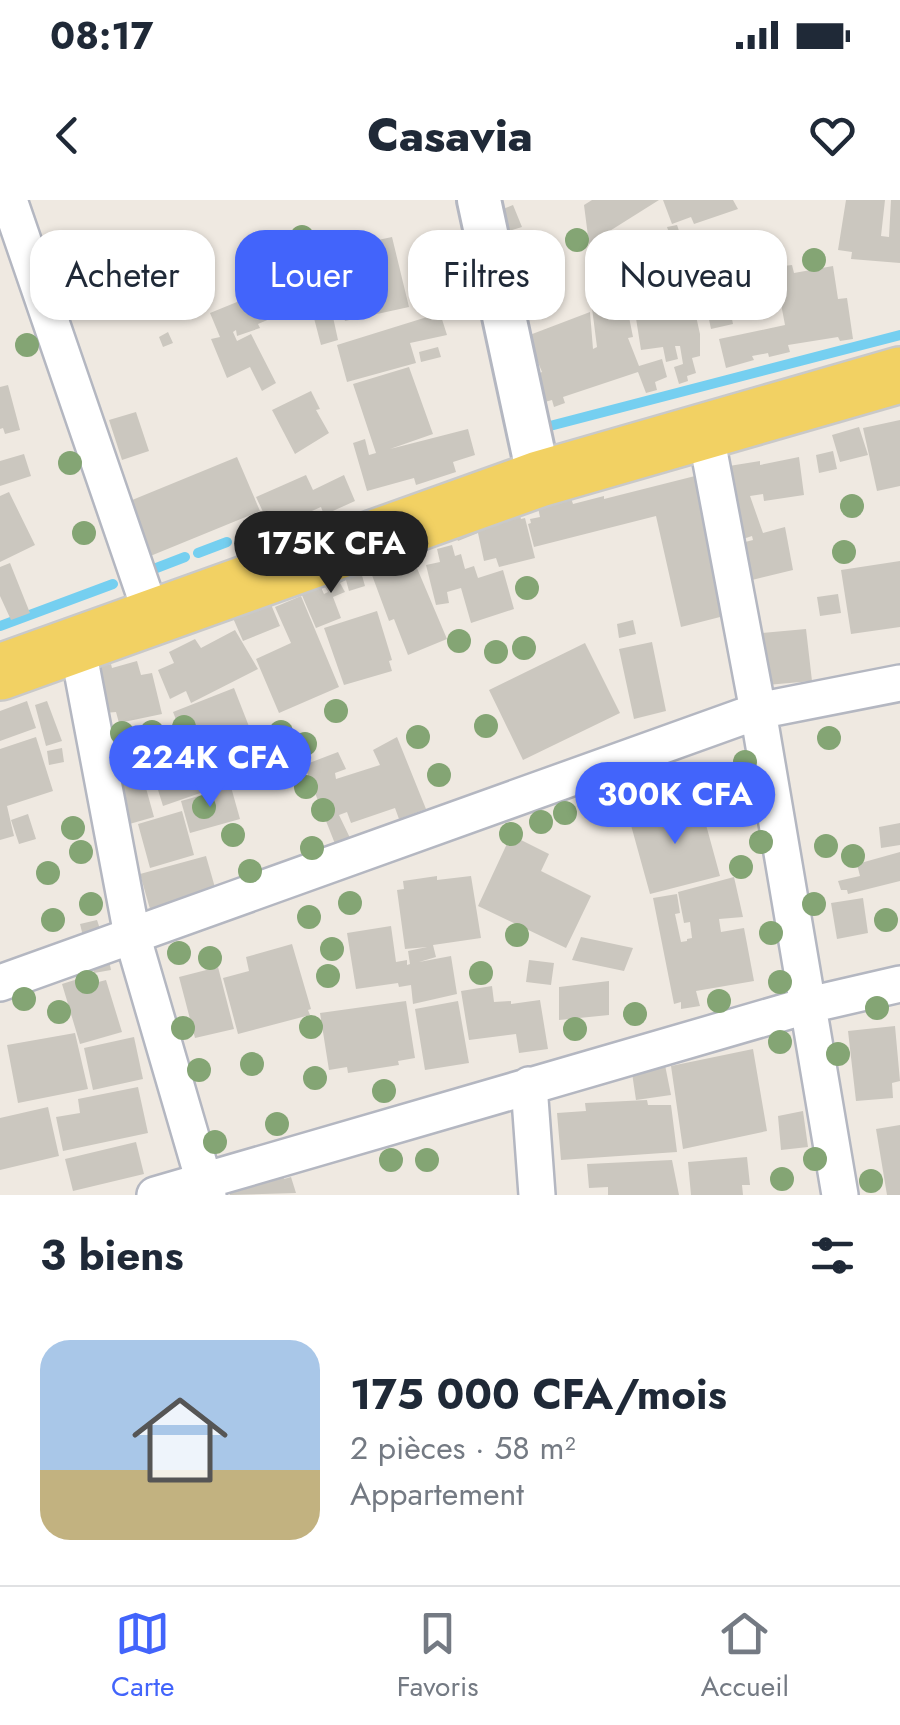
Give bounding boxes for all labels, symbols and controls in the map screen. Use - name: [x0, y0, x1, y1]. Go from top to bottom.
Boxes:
- text: 08:17: [50, 8, 153, 63]
- text: Casavia: [367, 103, 533, 168]
- icon: back: [40, 108, 95, 163]
- icon: heart: [805, 108, 860, 163]
- chip: Acheter: [30, 230, 215, 320]
- chip: Louer: [235, 230, 388, 320]
- chip: Filtres: [408, 230, 565, 320]
- chip: Nouveau: [585, 230, 787, 320]
- pin: 175K CFA: [228, 511, 434, 596]
- text: 175K CFA: [256, 520, 406, 566]
- pin: 224K CFA: [107, 725, 313, 810]
- text: 224K CFA: [131, 734, 289, 780]
- pin: 300K CFA: [572, 762, 778, 847]
- text: 300K CFA: [597, 771, 753, 817]
- text: 3 biens: [40, 1225, 184, 1286]
- icon: filters: [805, 1228, 860, 1283]
- text: 175 000 CFA/mois: [350, 1364, 727, 1425]
- icon: home: [120, 1380, 240, 1500]
- text: 2 pièces · 58 m²: [350, 1425, 575, 1471]
- text: Appartement: [350, 1471, 524, 1517]
- tab: Carte: [111, 1606, 175, 1707]
- tab: Favoris: [397, 1606, 479, 1707]
- tab: Accueil: [701, 1606, 789, 1707]

